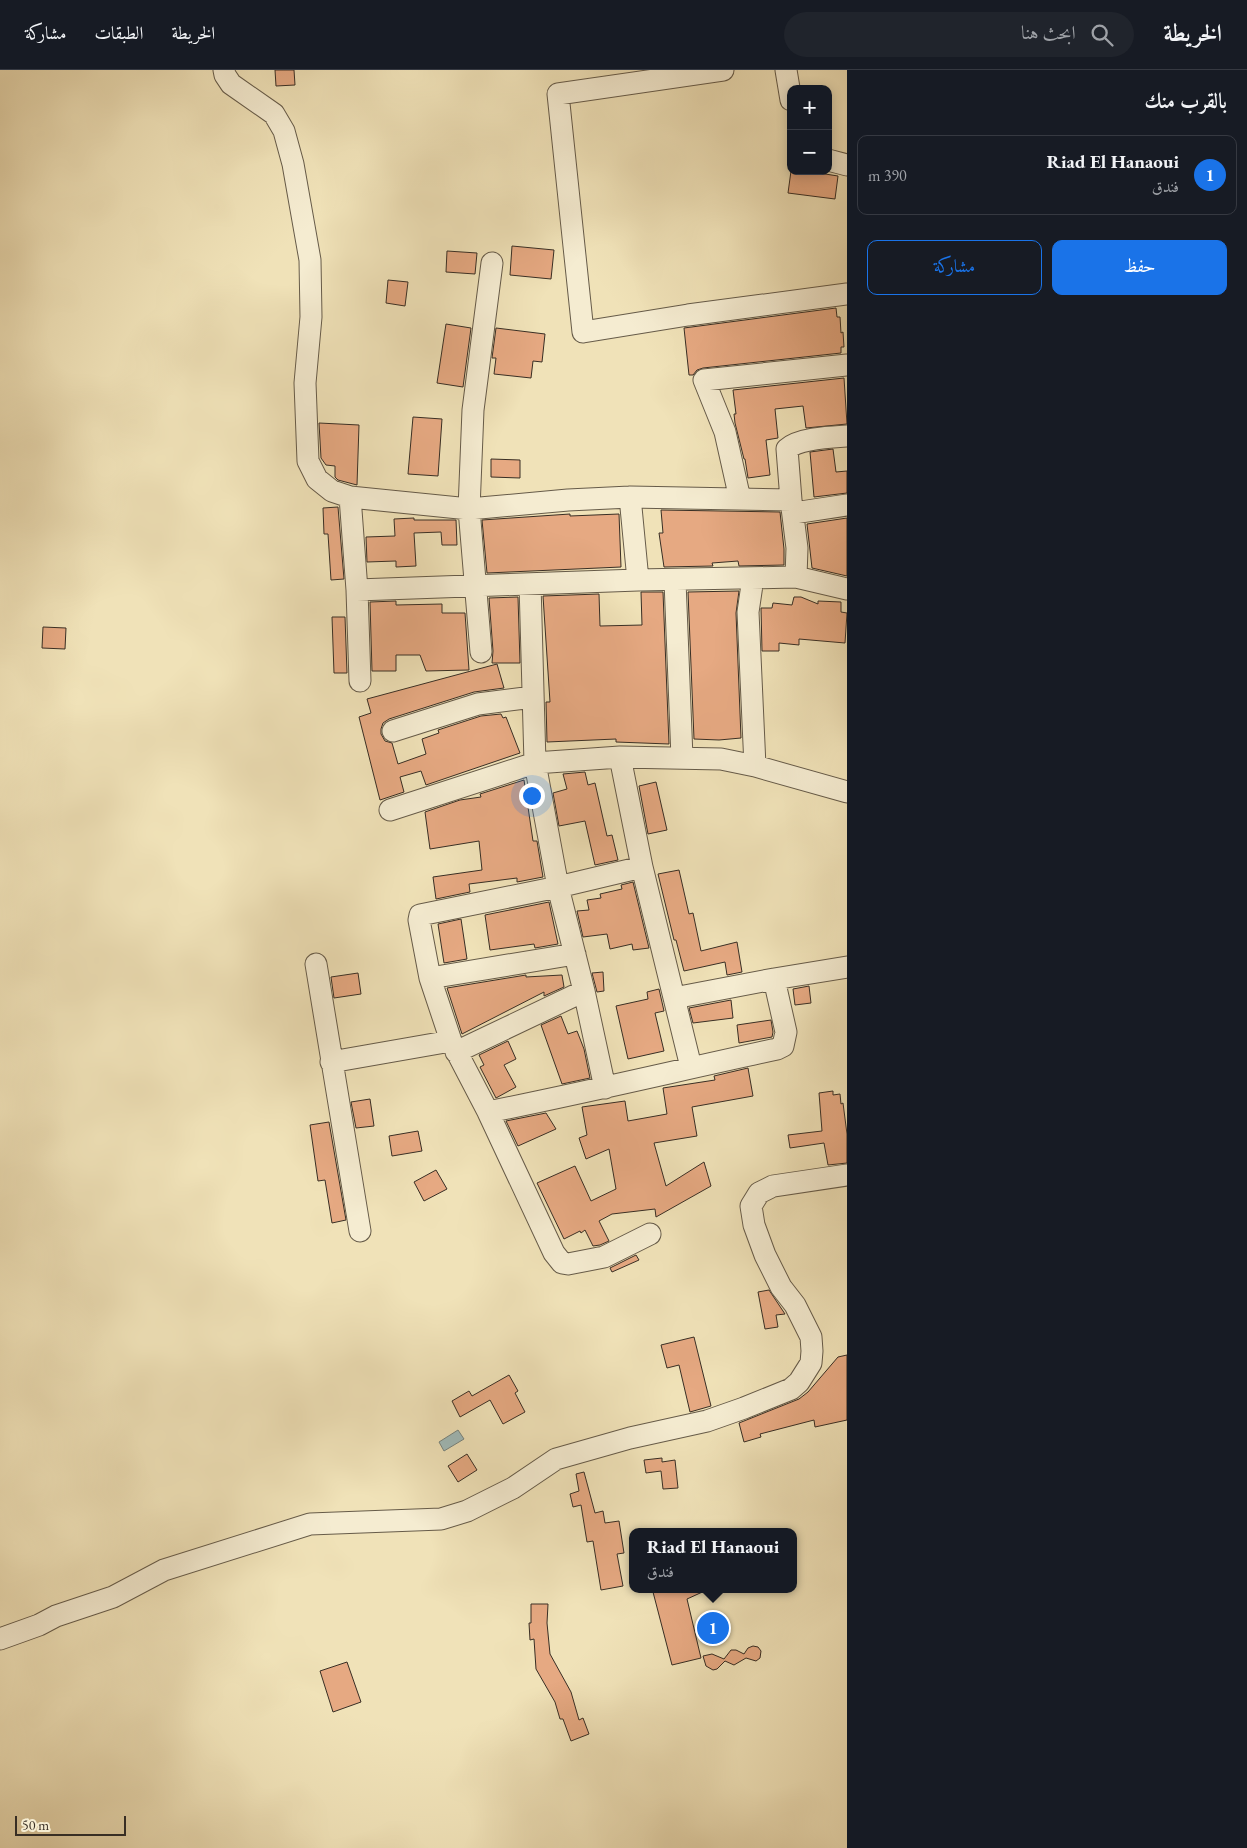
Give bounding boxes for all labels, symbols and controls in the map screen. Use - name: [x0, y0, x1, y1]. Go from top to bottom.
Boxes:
- search box: [784, 12, 1134, 57]
- text: الخريطة: [1164, 17, 1222, 48]
- text: ابحث هنا: [1021, 20, 1076, 45]
- text: مشاركة: [25, 21, 66, 44]
- text: الطبقات: [94, 21, 143, 44]
- text: الخريطة: [171, 21, 215, 44]
- icon: search: [1088, 21, 1116, 49]
- map controls: [787, 85, 832, 175]
- button: +: [787, 85, 832, 130]
- text: بالقرب منك: [1144, 87, 1227, 114]
- button: −: [787, 130, 832, 175]
- text: Riad El Hanaoui: [1047, 149, 1179, 174]
- text: 390 m: [868, 165, 907, 186]
- text: 1: [1206, 165, 1214, 186]
- text: فندق: [1152, 176, 1179, 197]
- button: مشاركة: [867, 240, 1042, 295]
- button: حفظ: [1052, 240, 1227, 295]
- your location: [519, 783, 545, 809]
- popup: [629, 1528, 797, 1593]
- text: Riad El Hanaoui: [647, 1534, 779, 1559]
- text: فندق: [647, 1561, 674, 1582]
- pin: 1: [697, 1609, 729, 1647]
- scale bar: [15, 1813, 126, 1836]
- text: 50 m: [22, 1816, 49, 1834]

